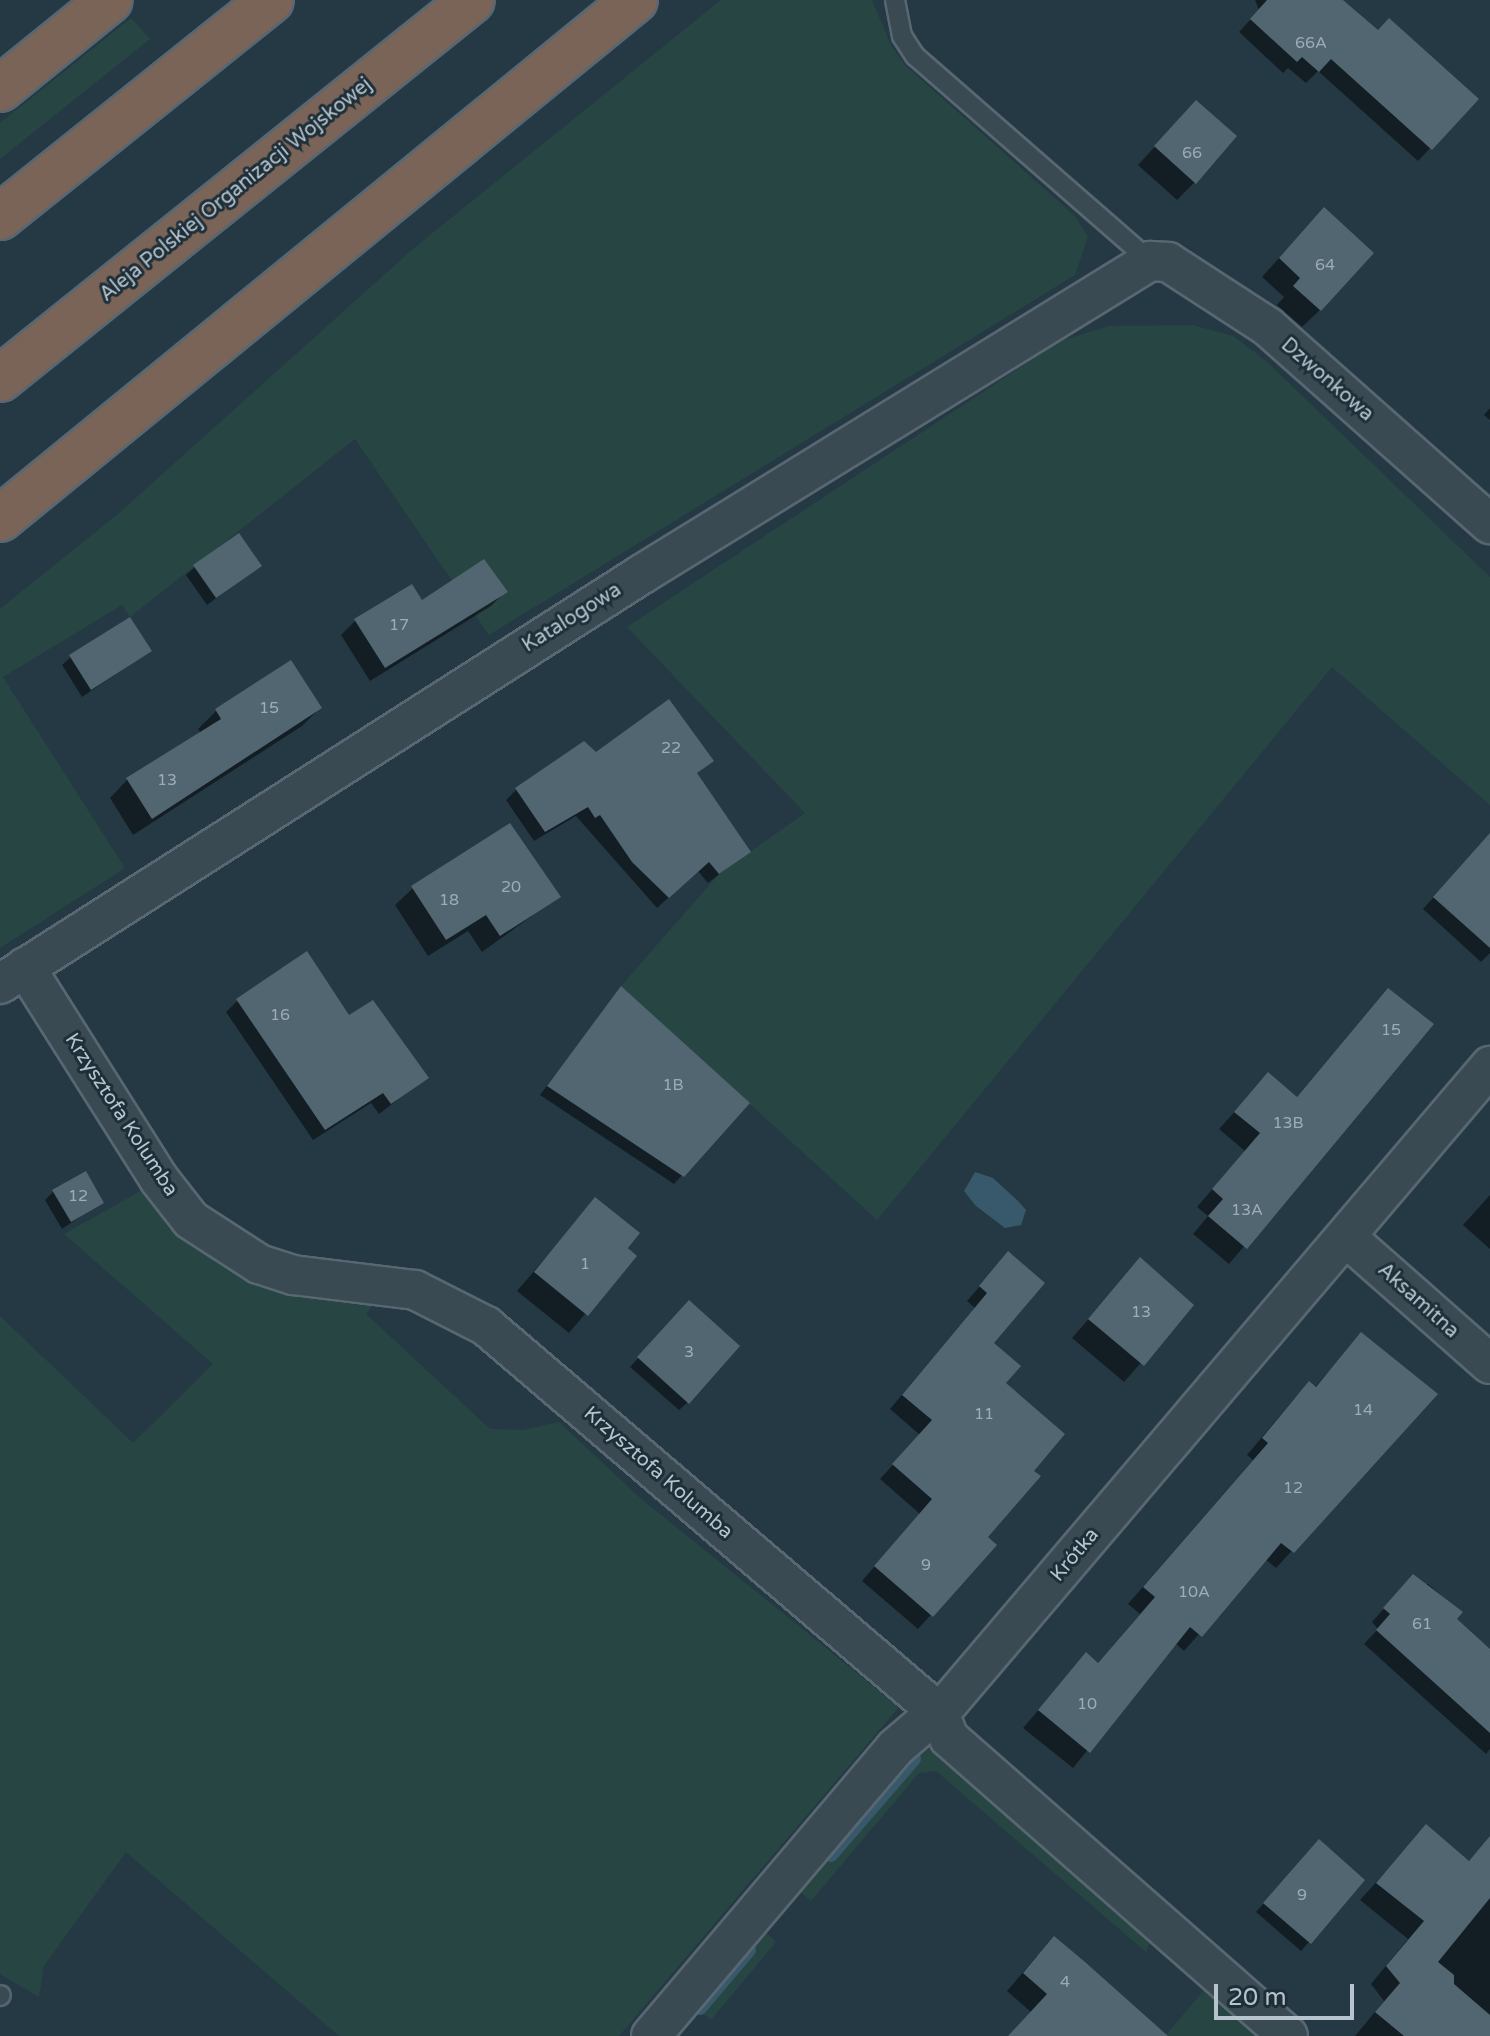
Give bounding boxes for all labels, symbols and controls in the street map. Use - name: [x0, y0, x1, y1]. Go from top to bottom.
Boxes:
- house number: 66A: [1295, 33, 1327, 53]
- street label: Aleja Polskiej Organizacji Wojskowej: [95, 73, 377, 307]
- house number: 66: [1182, 143, 1202, 163]
- house number: 64: [1315, 255, 1335, 275]
- street label: Dzwonkowa: [1276, 333, 1378, 427]
- street label: Katalogowa: [518, 578, 626, 658]
- house number: 17: [389, 615, 409, 635]
- house number: 15: [259, 698, 279, 718]
- house number: 22: [661, 738, 681, 758]
- house number: 13: [157, 770, 177, 790]
- house number: 20: [501, 877, 521, 897]
- house number: 18: [439, 890, 459, 910]
- house number: 16: [270, 1005, 290, 1025]
- house number: 15: [1381, 1020, 1401, 1040]
- street label: Krzysztofa Kolumba: [59, 1029, 183, 1201]
- house number: 1B: [662, 1075, 684, 1095]
- house number: 13B: [1272, 1113, 1304, 1133]
- house number: 12: [68, 1186, 88, 1206]
- house number: 13A: [1231, 1200, 1263, 1220]
- house number: 1: [580, 1254, 590, 1274]
- street label: Aksamitna: [1373, 1258, 1463, 1344]
- house number: 13: [1131, 1302, 1151, 1322]
- house number: 3: [684, 1342, 694, 1362]
- house number: 14: [1353, 1400, 1373, 1420]
- street label: Krzysztofa Kolumba: [579, 1402, 737, 1544]
- house number: 11: [974, 1404, 994, 1424]
- house number: 12: [1283, 1478, 1303, 1498]
- street label: Krótka: [1046, 1523, 1104, 1587]
- house number: 9: [921, 1555, 931, 1575]
- house number: 10A: [1178, 1582, 1210, 1602]
- house number: 61: [1412, 1614, 1432, 1634]
- house number: 10: [1077, 1694, 1097, 1714]
- house number: 9: [1297, 1885, 1307, 1905]
- scale bar: [1218, 1968, 1358, 2018]
- house number: 4: [1060, 1972, 1070, 1992]
- text: 20 m: [1228, 1983, 1286, 2012]

